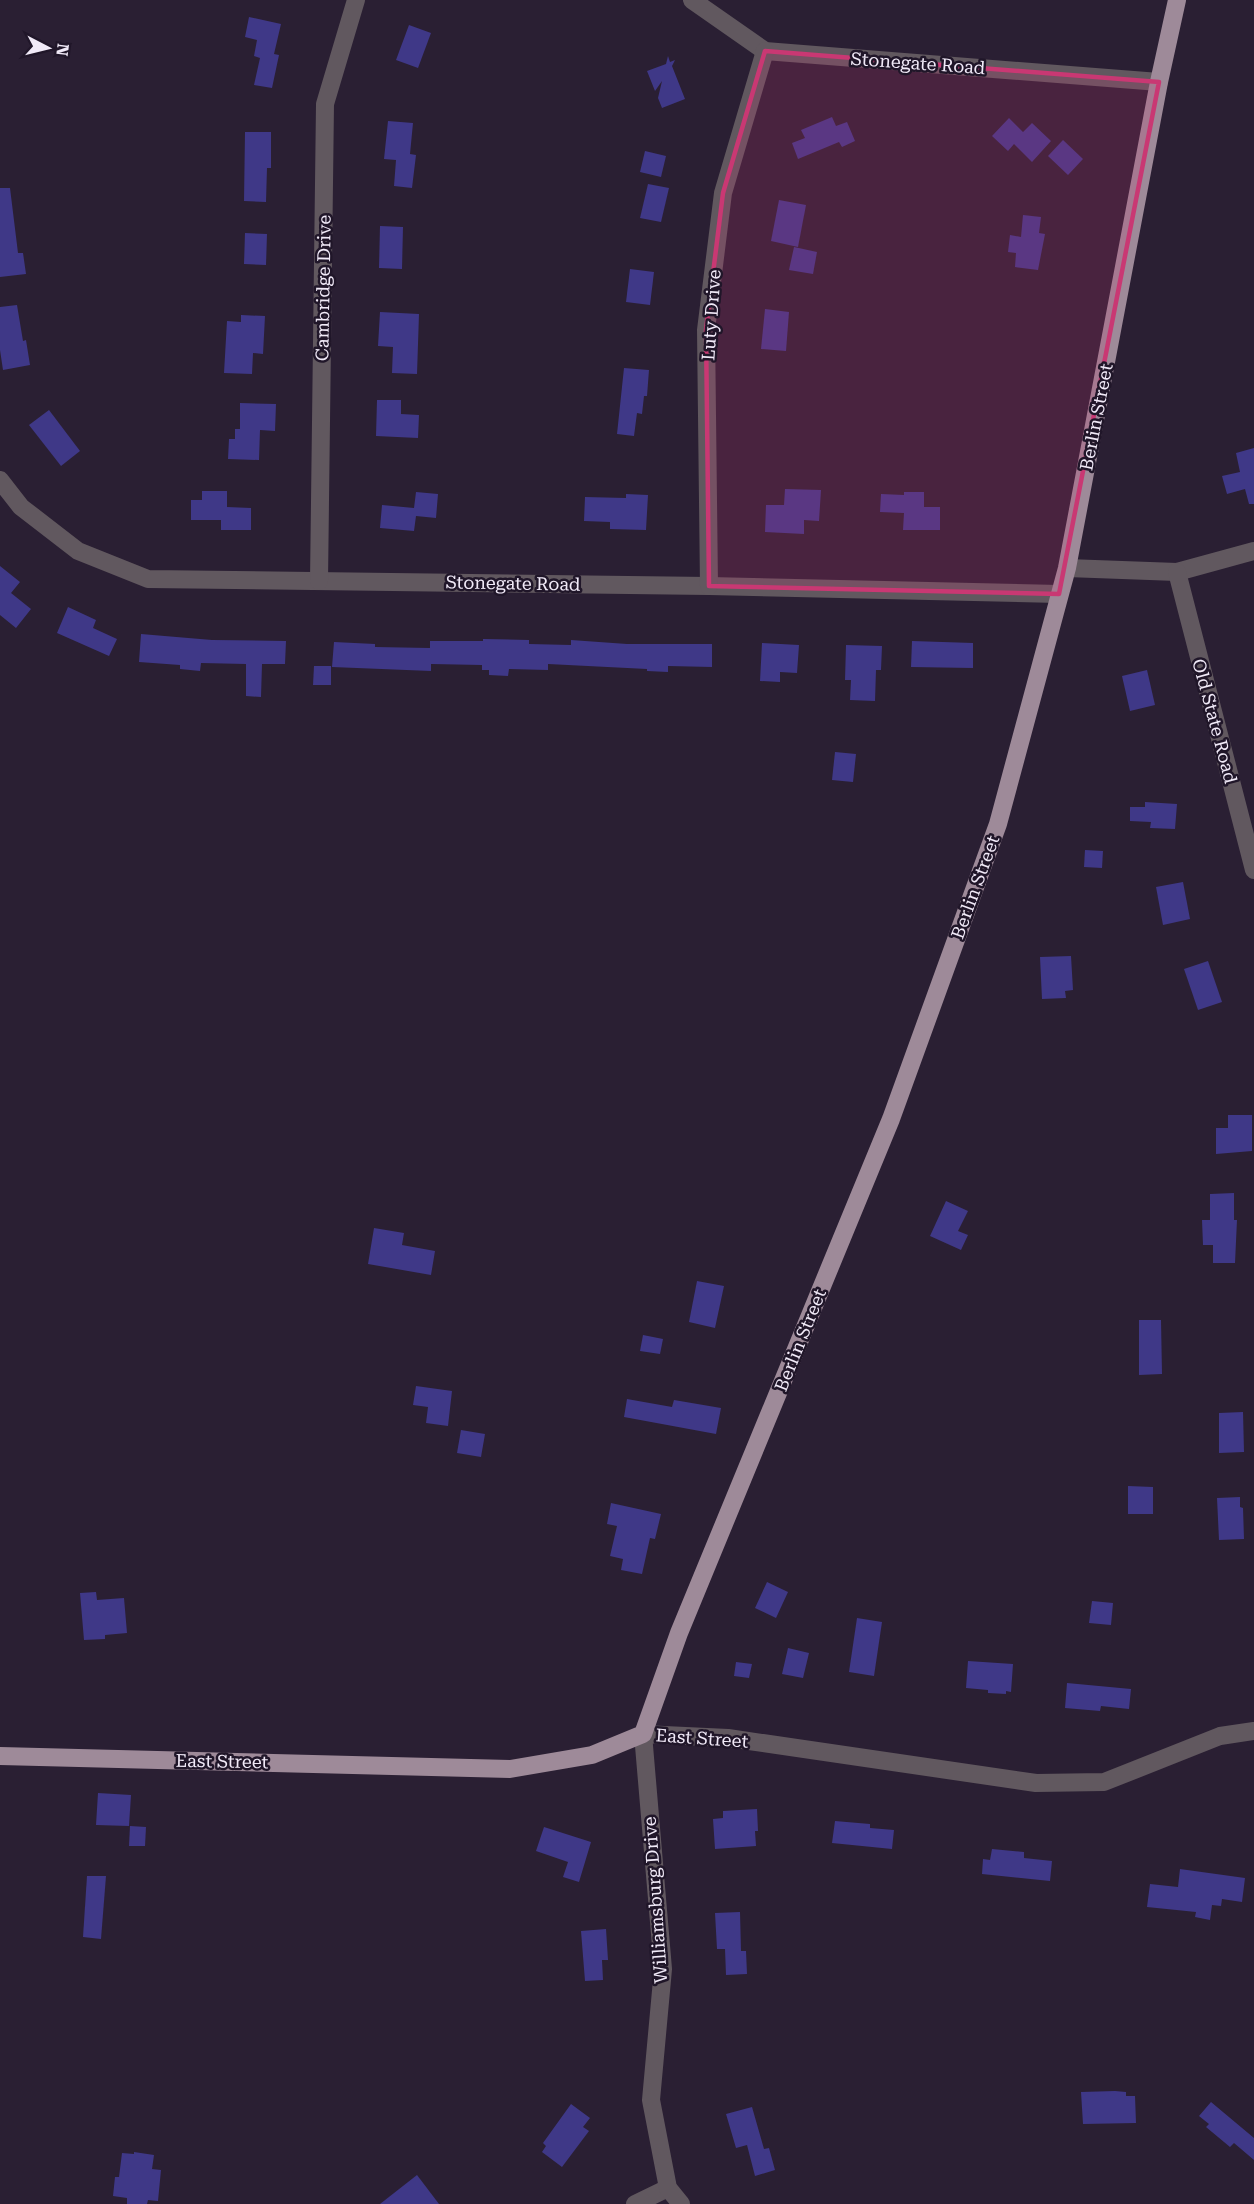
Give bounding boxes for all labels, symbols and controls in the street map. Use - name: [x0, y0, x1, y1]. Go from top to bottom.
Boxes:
- north arrow: [18, 18, 78, 78]
- text: N: [52, 42, 73, 57]
- street label: Stonegate Road: [850, 48, 986, 78]
- street label: Cambridge Drive: [311, 215, 335, 361]
- street label: Luty Drive: [697, 269, 725, 361]
- street label: Berlin Street: [1075, 361, 1117, 472]
- street label: Stonegate Road: [445, 571, 581, 595]
- street label: Old State Road: [1188, 656, 1242, 786]
- street label: Berlin Street: [947, 832, 1004, 942]
- street label: Berlin Street: [770, 1286, 830, 1394]
- street label: East Street: [655, 1724, 749, 1752]
- street label: East Street: [175, 1750, 269, 1772]
- street label: Williamsburg Drive: [639, 1816, 671, 1984]

